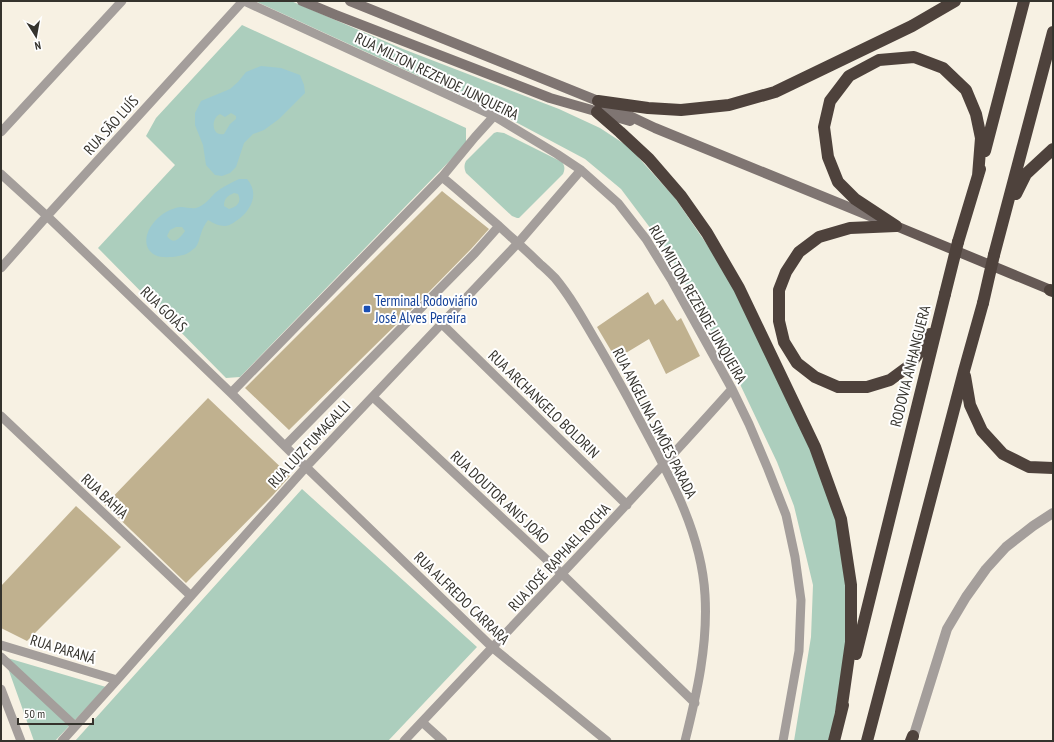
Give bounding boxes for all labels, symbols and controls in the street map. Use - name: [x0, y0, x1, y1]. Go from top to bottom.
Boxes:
- north arrow: [16, 16, 56, 56]
- street label: RUA MILTON REZENDE JUNQUEIRA: [352, 28, 523, 124]
- text: N: [34, 38, 42, 53]
- street label: RUA SÃO LUÍS: [79, 91, 143, 159]
- street label: RUA MILTON REZENDE JUNQUEIRA: [645, 221, 752, 387]
- street label: RUA GOIÁS: [137, 282, 191, 336]
- place label: Terminal Rodoviário José Alves Pereira: [374, 291, 478, 327]
- street label: RODOVIA ANHANGUERA: [886, 302, 935, 429]
- marker: Terminal Rodoviário José Alves Pereira: [362, 304, 372, 314]
- street label: RUA ANGELINA SIMÕES PARADA: [609, 345, 702, 502]
- street label: RUA ARCHANGELO BOLDRIN: [484, 346, 604, 462]
- street label: RUA LUIZ FUMAGALLI: [264, 396, 354, 492]
- street label: RUA DOUTOR ANIS JOÃO: [447, 446, 553, 548]
- street label: RUA BAHIA: [77, 469, 133, 523]
- street label: RUA JOSÉ RAPHAEL ROCHA: [504, 498, 615, 615]
- street label: RUA ALFREDO CARRARA: [410, 548, 514, 649]
- street label: RUA PARANÁ: [28, 630, 99, 668]
- scale bar: [18, 700, 93, 726]
- text: 50 m: [24, 706, 45, 721]

